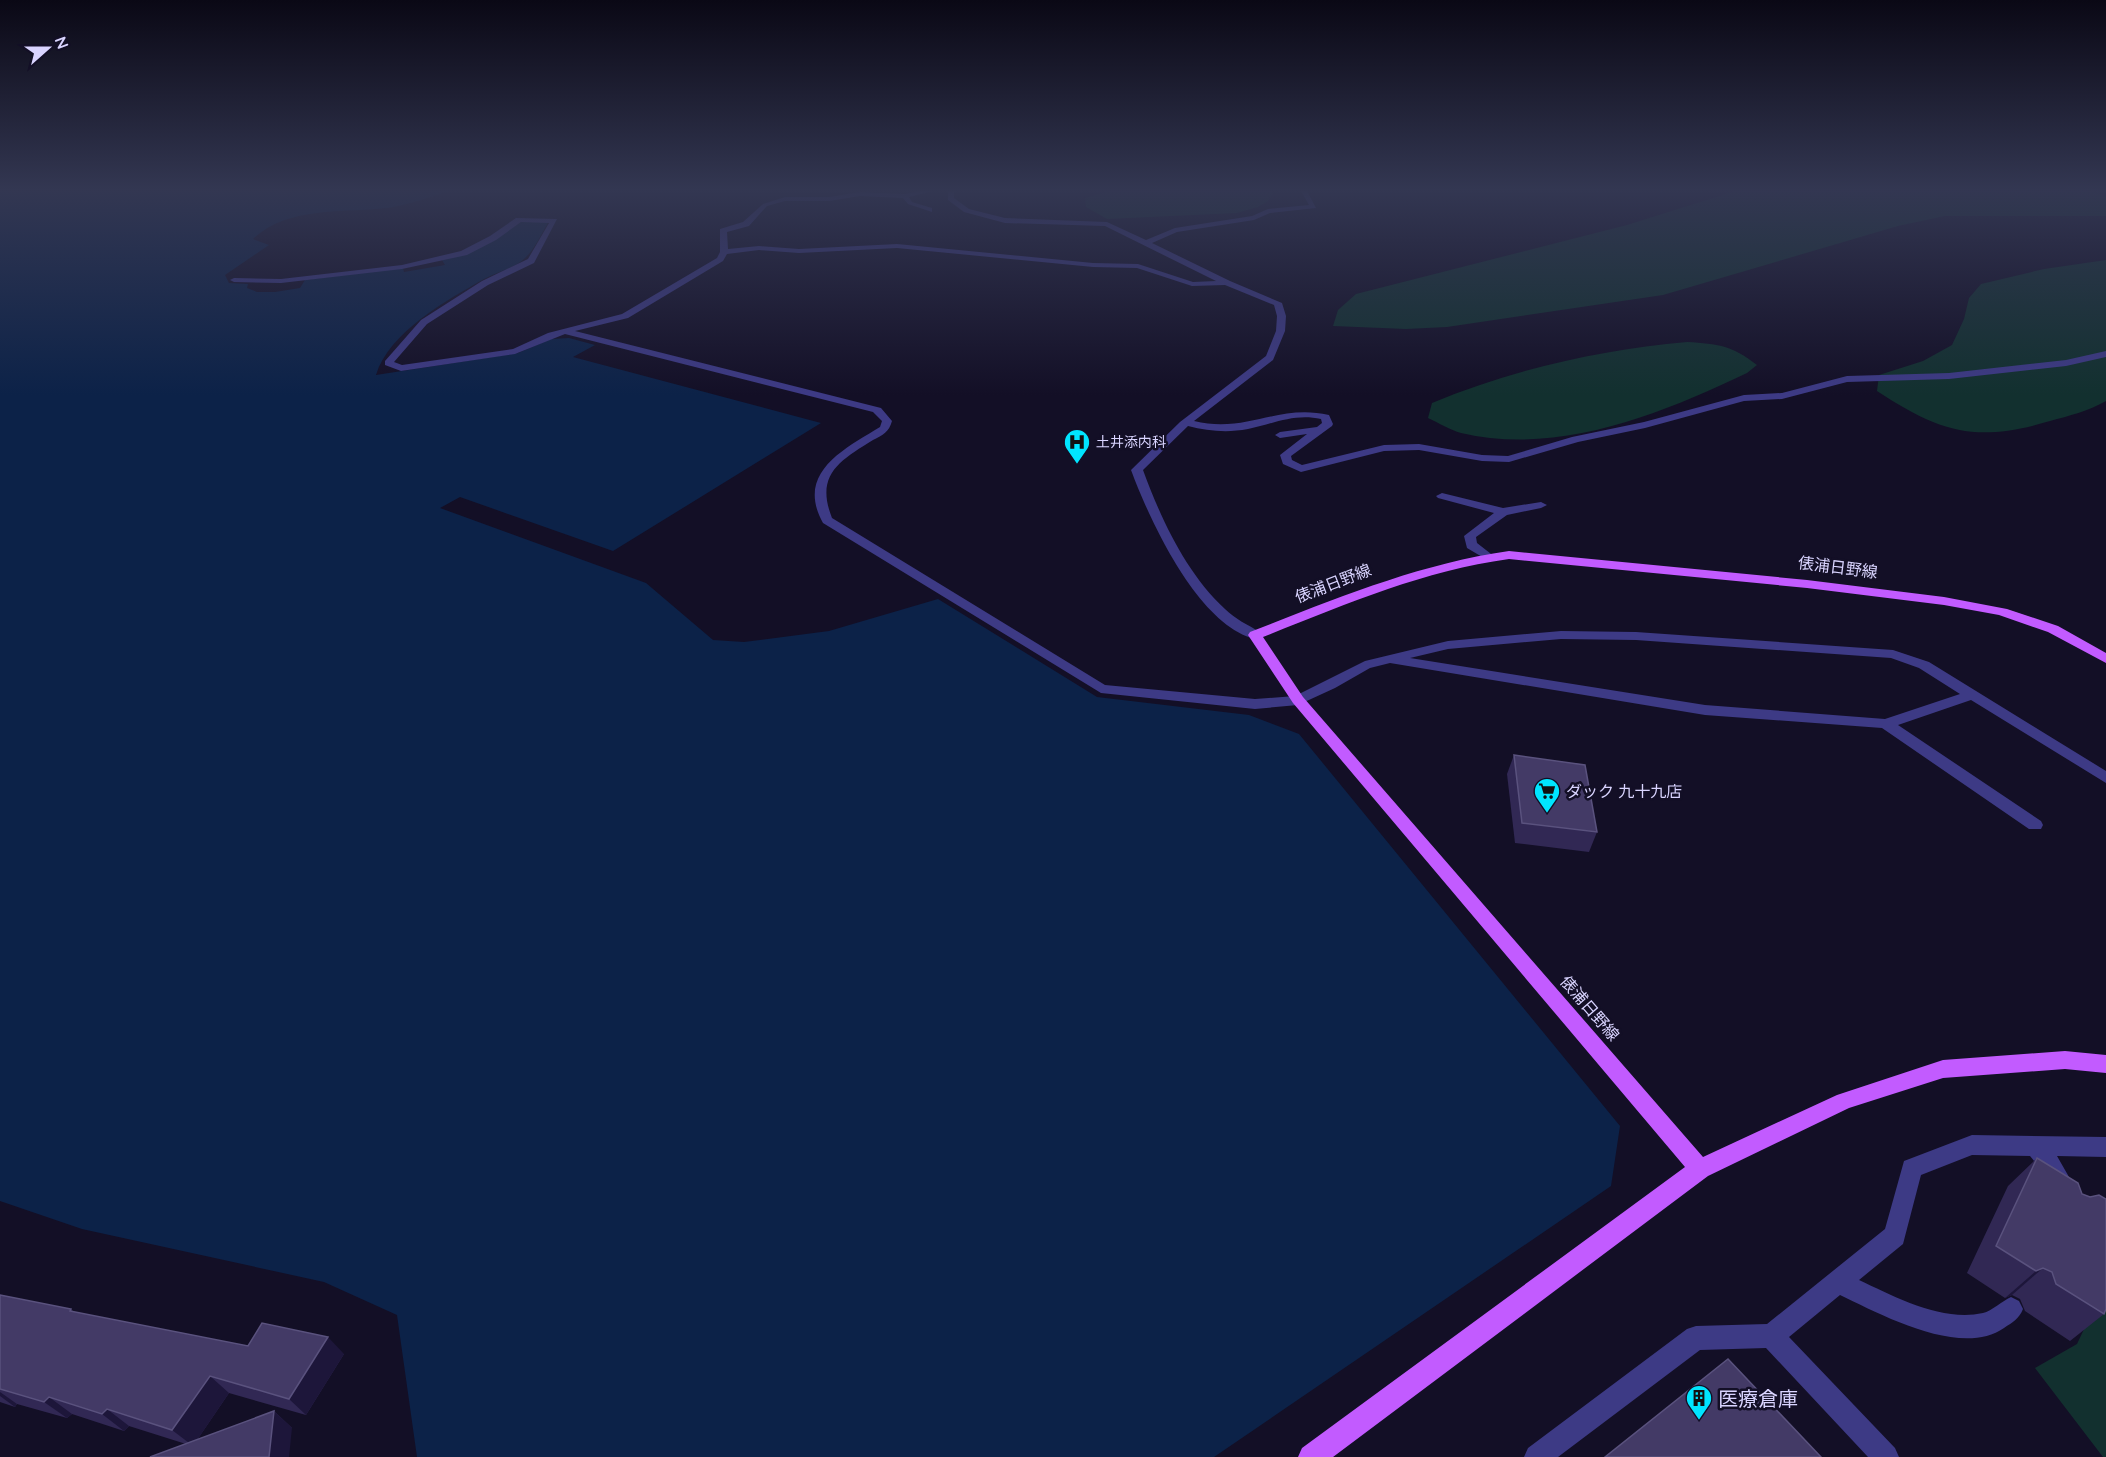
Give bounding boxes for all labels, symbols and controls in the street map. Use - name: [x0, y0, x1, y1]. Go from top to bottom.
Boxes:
- north arrow: [18, 18, 78, 78]
- text: N: [51, 34, 73, 52]
- hospital icon: 土井添内科: [1062, 427, 1092, 465]
- place label: 土井添内科: [1096, 433, 1166, 451]
- street label: 俵浦日野線: [1797, 552, 1879, 582]
- street label: 俵浦日野線: [1292, 559, 1374, 607]
- supermarket icon: ダック 九十九店: [1532, 776, 1562, 814]
- place label: ダック 九十九店: [1566, 781, 1682, 801]
- street label: 俵浦日野線: [1556, 971, 1624, 1045]
- building icon: 医療倉庫: [1684, 1383, 1714, 1421]
- place label: 医療倉庫: [1718, 1386, 1798, 1411]

